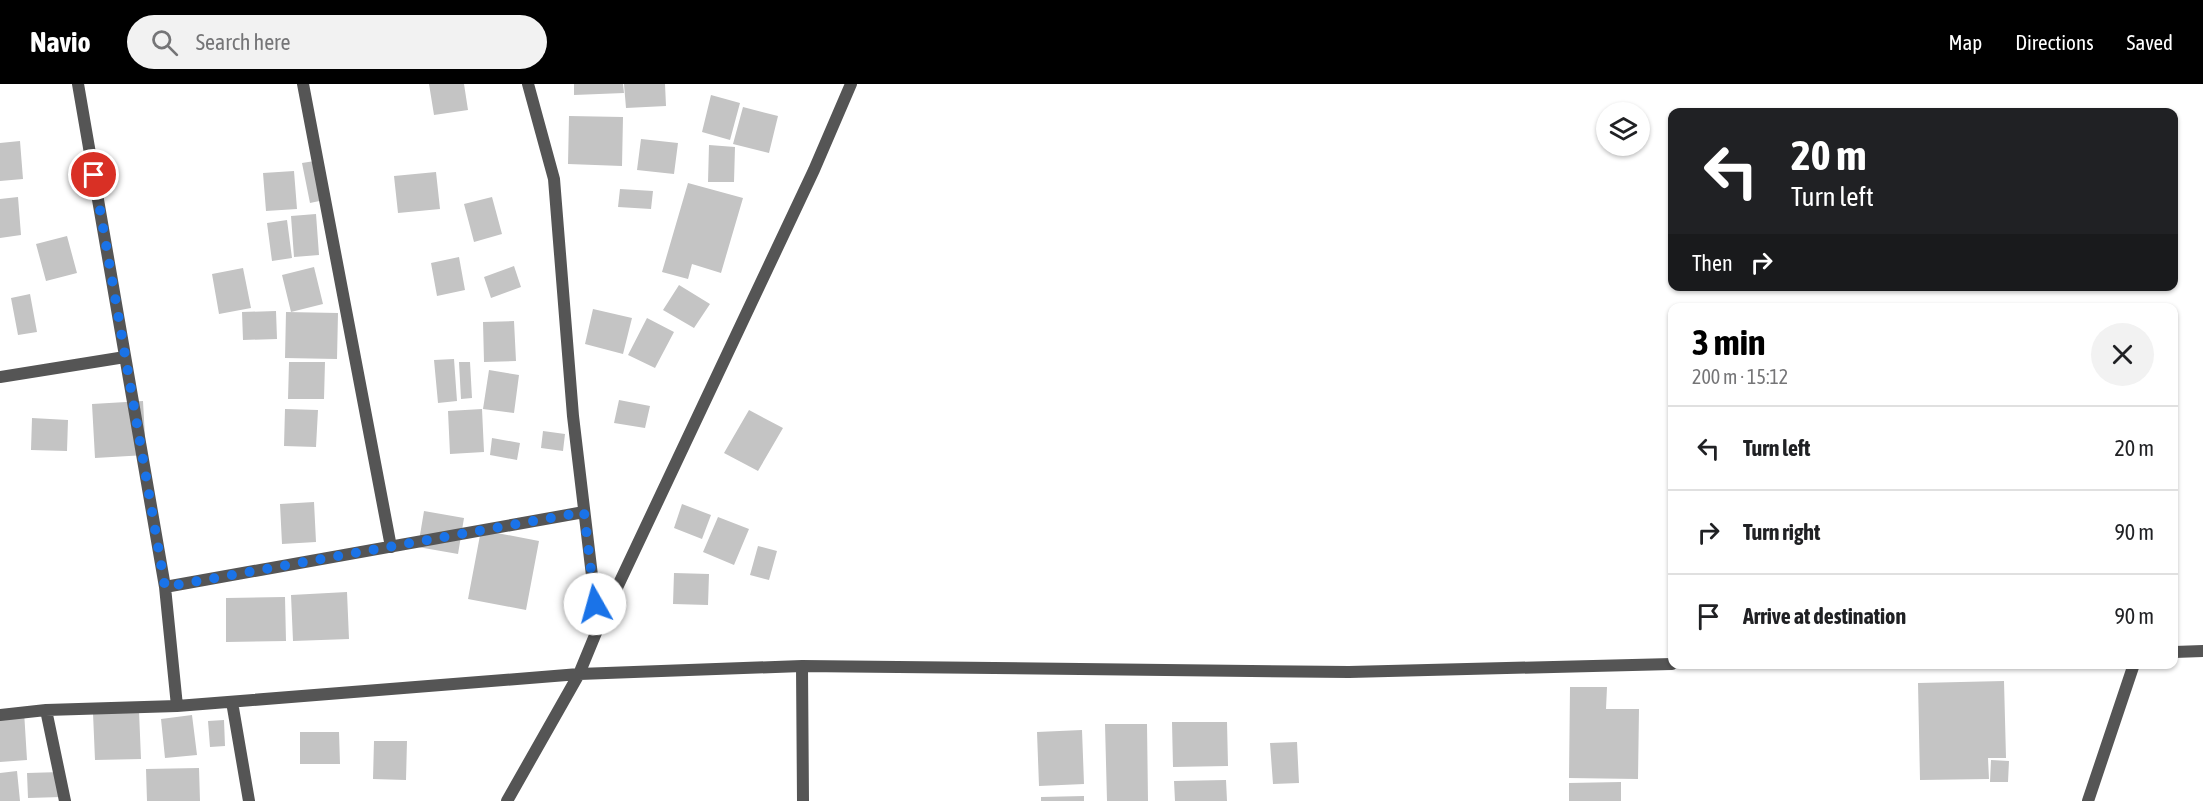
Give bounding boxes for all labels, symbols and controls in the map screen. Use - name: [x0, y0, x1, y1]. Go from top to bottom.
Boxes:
- search box: [127, 15, 547, 69]
- text: Navio: [30, 26, 91, 58]
- icon: search: [148, 26, 181, 59]
- text: Search here: [196, 29, 291, 55]
- text: Map: [1948, 30, 1982, 54]
- text: Directions: [2015, 30, 2094, 54]
- text: Saved: [2127, 30, 2173, 54]
- map controls: [1596, 102, 1650, 156]
- button: layers: [1596, 102, 1650, 156]
- text: 20 m: [1791, 131, 1866, 179]
- icon: left: [1692, 132, 1770, 210]
- pin: [68, 149, 119, 200]
- icon: arrive: [77, 158, 110, 191]
- text: Turn left: [1791, 181, 1874, 212]
- icon: right: [1745, 246, 1778, 279]
- text: Then: [1692, 250, 1733, 276]
- text: 3 min: [1692, 321, 1766, 363]
- button: close: [2091, 323, 2154, 386]
- text: 200 m · 15:12: [1692, 365, 1788, 388]
- icon: left: [1692, 432, 1725, 465]
- text: Turn left: [1743, 435, 1810, 461]
- text: 20 m: [2114, 435, 2154, 461]
- icon: right: [1692, 516, 1725, 549]
- text: Turn right: [1743, 519, 1820, 545]
- text: 90 m: [2114, 519, 2154, 545]
- position arrow: [563, 572, 627, 636]
- icon: arrive: [1692, 600, 1725, 633]
- text: Arrive at destination: [1743, 603, 1906, 629]
- text: 90 m: [2114, 603, 2154, 629]

